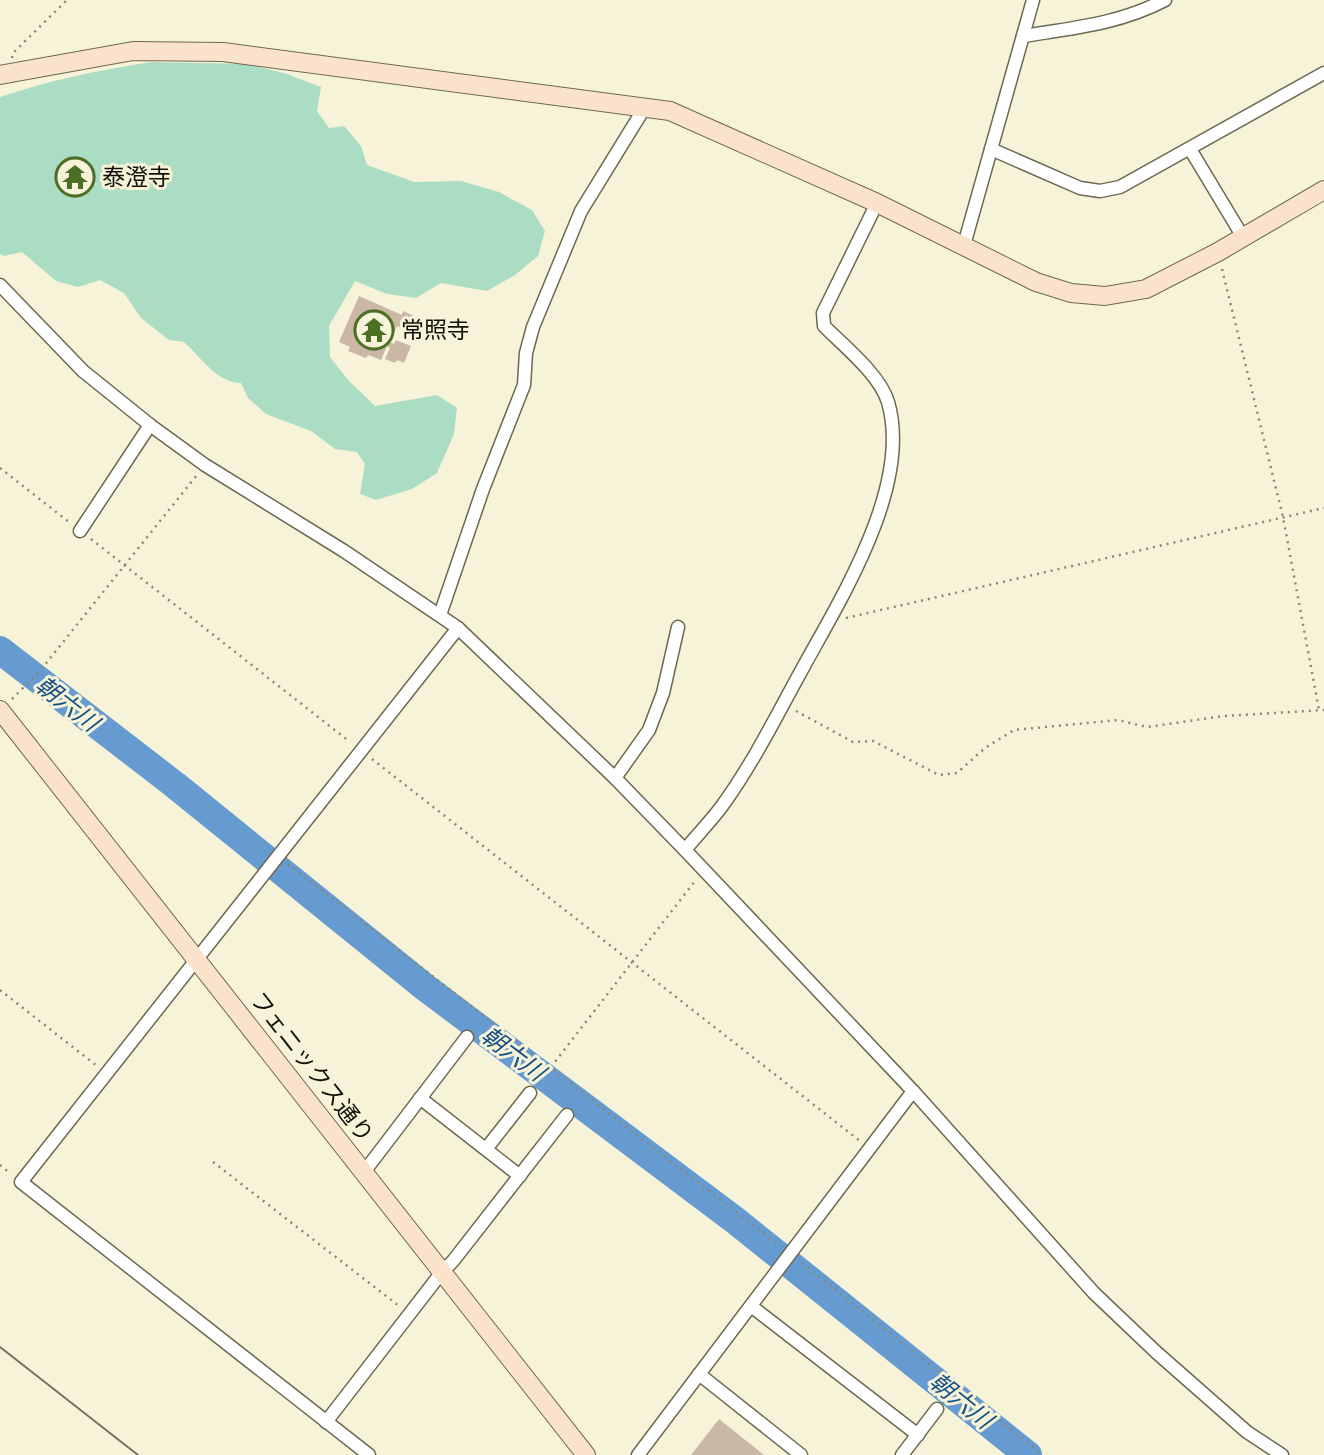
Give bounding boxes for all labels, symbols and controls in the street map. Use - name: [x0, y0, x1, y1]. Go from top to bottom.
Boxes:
- temple icon: 泰澄寺: [54, 156, 96, 198]
- place label: 泰澄寺: [102, 161, 171, 194]
- temple icon: 常照寺: [353, 309, 395, 351]
- place label: 常照寺: [401, 314, 470, 347]
- water label: 朝六川: [28, 668, 108, 742]
- street label: フェニックス通り: [242, 985, 381, 1150]
- water label: 朝六川: [473, 1019, 554, 1092]
- water label: 朝六川: [922, 1365, 1002, 1440]

